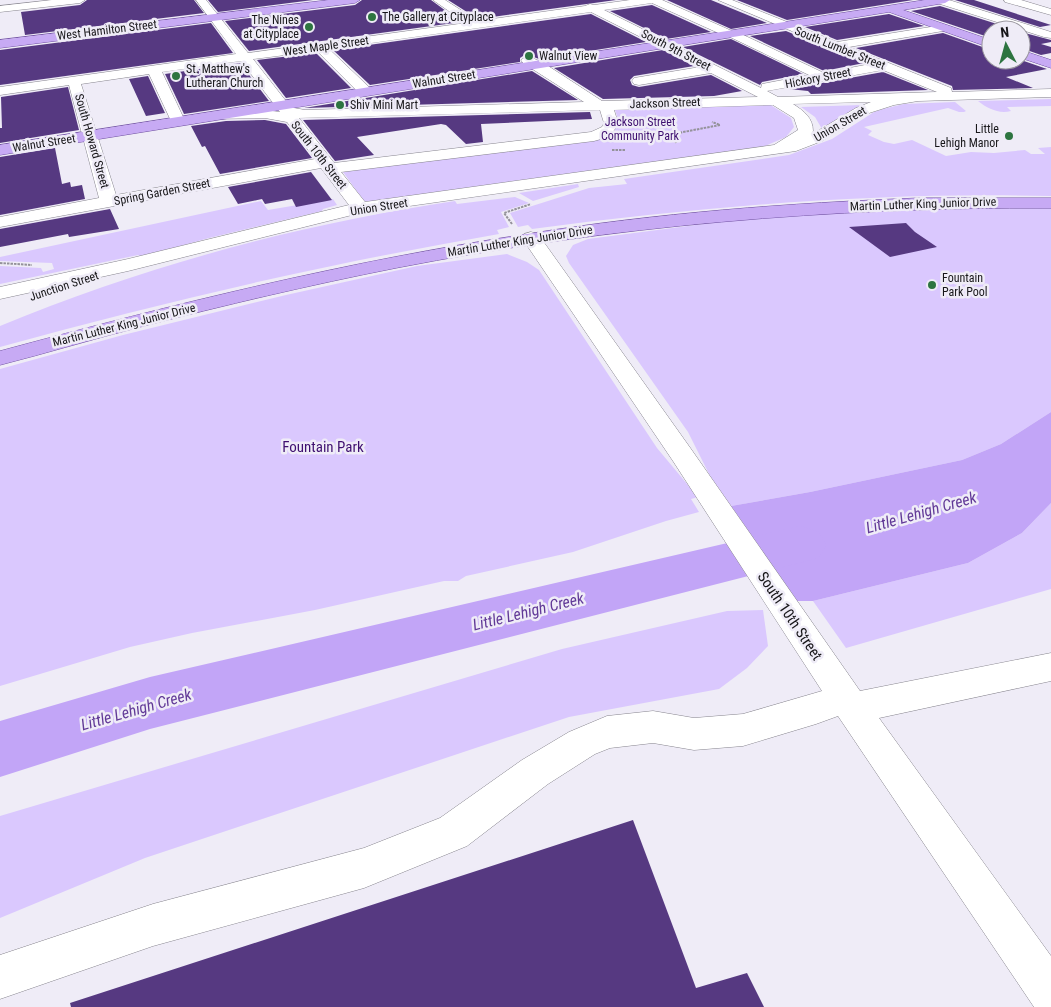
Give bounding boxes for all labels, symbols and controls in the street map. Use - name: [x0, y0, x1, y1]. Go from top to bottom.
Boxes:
- place label: The Gallery at Cityplace: [382, 10, 494, 24]
- marker: The Gallery at Cityplace: [366, 11, 378, 23]
- place label: The Nines at Cityplace: [243, 13, 299, 41]
- street label: West Hamilton Street: [56, 17, 158, 43]
- north arrow: [981, 20, 1031, 70]
- marker: The Nines at Cityplace: [303, 21, 315, 33]
- street label: South Lumber Street: [793, 23, 888, 73]
- text: N: [1000, 24, 1010, 40]
- street label: South 9th Street: [639, 26, 714, 74]
- street label: West Maple Street: [282, 33, 370, 59]
- place label: Walnut View: [539, 49, 597, 63]
- marker: Walnut View: [523, 50, 535, 62]
- place label: St. Matthew's Lutheran Church: [186, 62, 263, 90]
- street label: Hickory Street: [784, 65, 853, 91]
- street label: Walnut Street: [412, 67, 477, 91]
- marker: St. Matthew's Lutheran Church: [170, 70, 182, 82]
- street label: South Howard Street: [72, 92, 112, 190]
- street label: Jackson Street: [629, 95, 701, 111]
- place label: Shiv Mini Mart: [350, 98, 419, 112]
- marker: Shiv Mini Mart: [334, 99, 346, 111]
- street label: Union Street: [811, 103, 869, 145]
- park label: Jackson Street Community Park: [601, 115, 680, 143]
- street label: South 10th Street: [288, 118, 350, 192]
- place label: Little Lehigh Manor: [934, 122, 999, 150]
- marker: Little Lehigh Manor: [1003, 130, 1015, 142]
- street label: Walnut Street: [12, 131, 77, 155]
- street label: Spring Garden Street: [113, 176, 212, 208]
- street label: Martin Luther King Junior Drive: [850, 194, 997, 214]
- street label: Union Street: [349, 195, 409, 218]
- street label: Martin Luther King Junior Drive: [447, 223, 594, 259]
- street label: Junction Street: [28, 268, 101, 304]
- place label: Fountain Park Pool: [942, 271, 988, 299]
- marker: Fountain Park Pool: [926, 279, 938, 291]
- street label: Martin Luther King Junior Drive: [51, 300, 197, 350]
- park label: Fountain Park: [282, 438, 364, 456]
- water label: Little Lehigh Creek: [864, 487, 980, 537]
- street label: South 10th Street: [754, 568, 826, 664]
- water label: Little Lehigh Creek: [471, 588, 587, 634]
- water label: Little Lehigh Creek: [79, 684, 195, 734]

